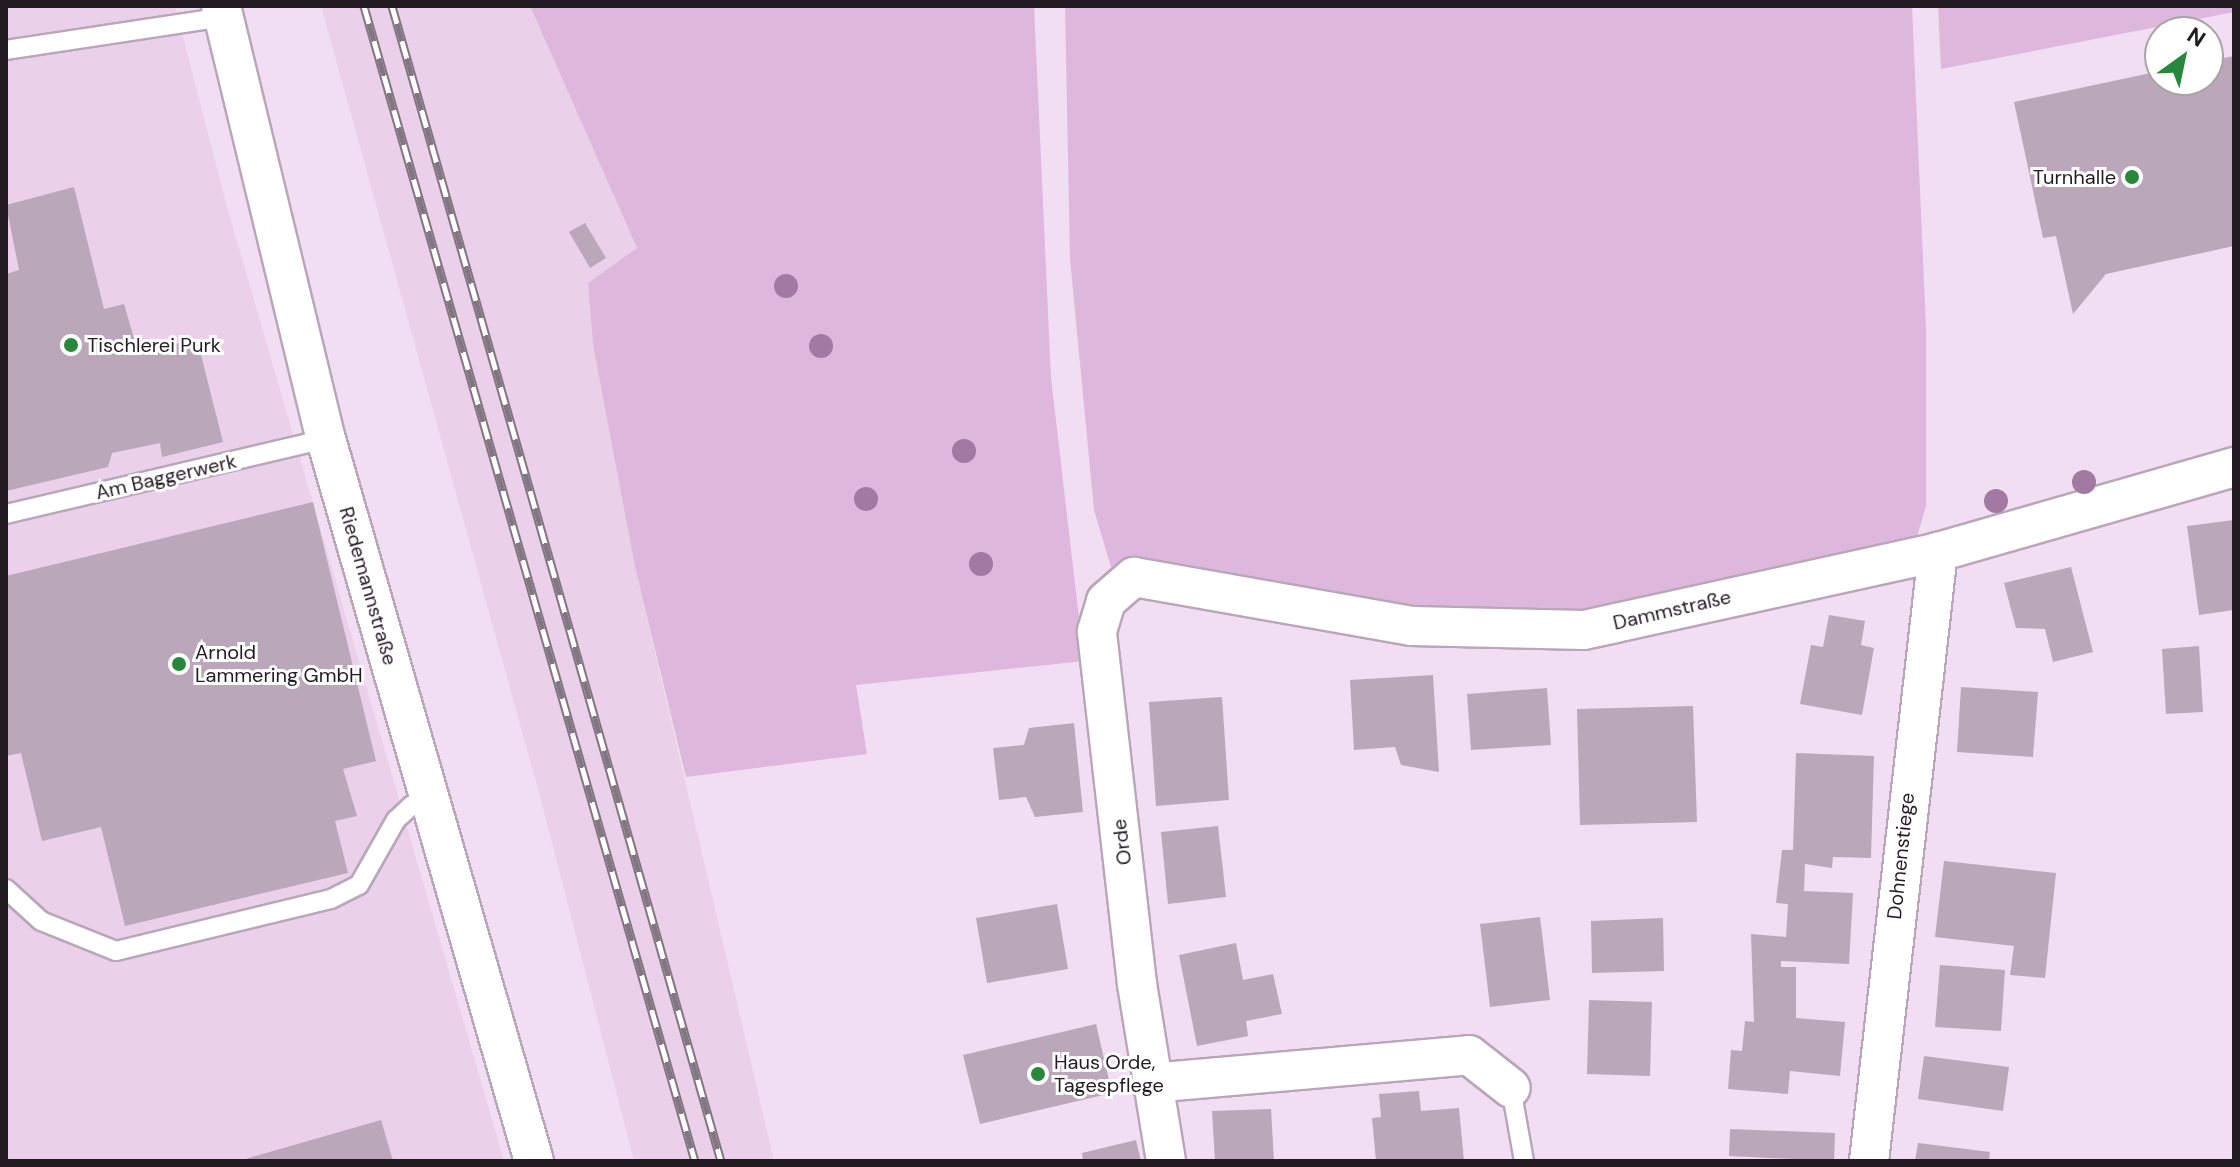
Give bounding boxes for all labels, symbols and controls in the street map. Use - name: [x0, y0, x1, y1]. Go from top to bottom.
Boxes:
- north arrow: [2144, 16, 2224, 96]
- text: N: [2182, 21, 2211, 54]
- place label: Turnhalle: [2033, 165, 2116, 189]
- marker: Turnhalle: [2123, 168, 2141, 186]
- place label: Tischlerei Purk: [87, 333, 221, 357]
- marker: Tischlerei Purk: [62, 336, 80, 354]
- street label: Am Baggerwerk: [93, 449, 239, 505]
- street label: Riedemannstraße: [334, 504, 402, 668]
- street label: Dammstraße: [1611, 585, 1733, 635]
- place label: Arnold Lammering GmbH: [195, 640, 363, 687]
- marker: Arnold Lammering GmbH: [170, 655, 188, 673]
- street label: Dohnenstiege: [1882, 792, 1920, 920]
- street label: Orde: [1107, 818, 1137, 866]
- place label: Haus Orde, Tagespflege: [1054, 1050, 1164, 1097]
- marker: Haus Orde, Tagespflege: [1029, 1065, 1047, 1083]

